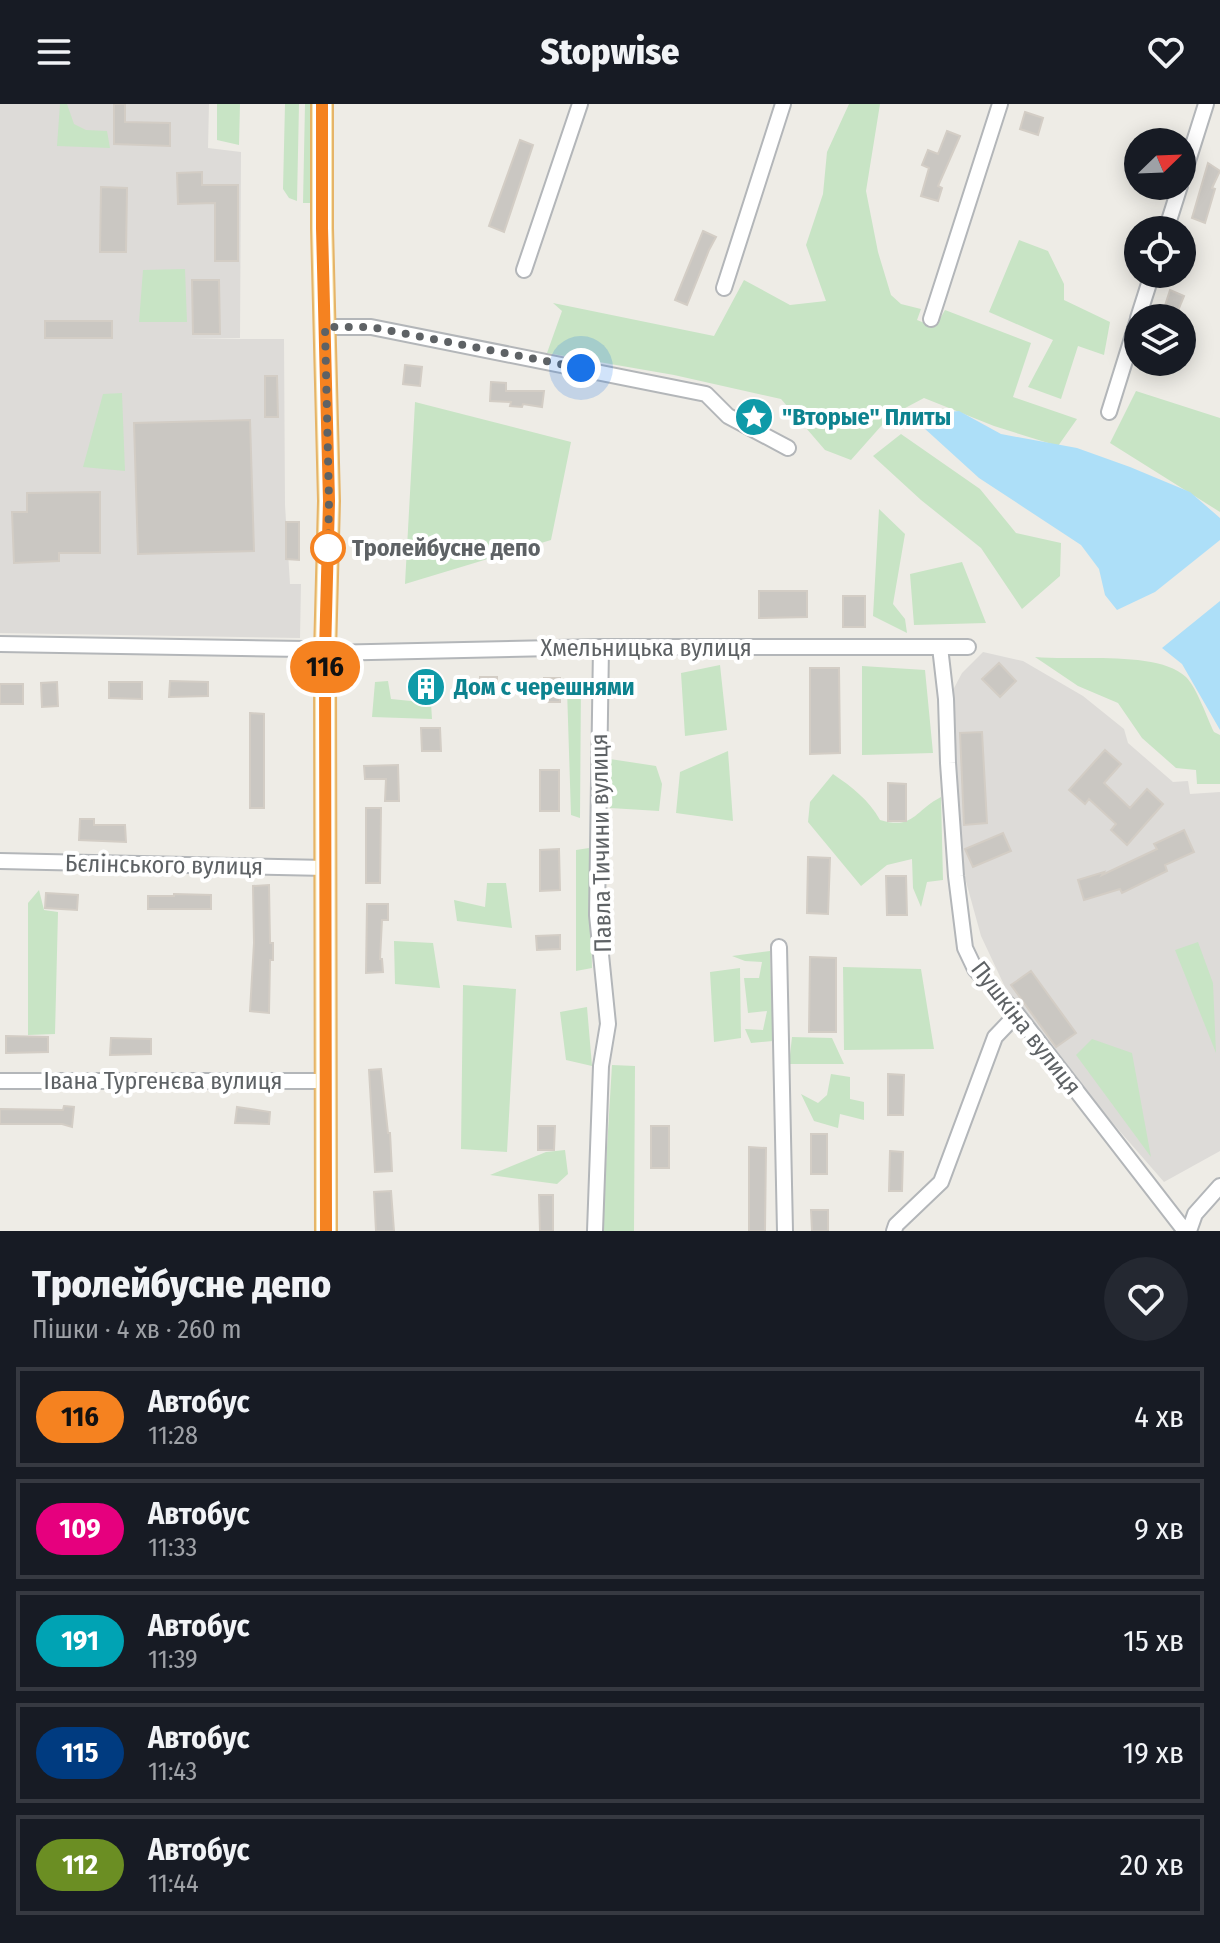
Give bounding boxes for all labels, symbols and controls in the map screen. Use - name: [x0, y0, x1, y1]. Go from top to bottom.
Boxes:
- icon: menu: [32, 30, 76, 74]
- text: Stopwise: [541, 30, 679, 74]
- icon: heart: [1144, 30, 1188, 74]
- north arrow: [1124, 128, 1196, 200]
- map controls: [1124, 128, 1196, 376]
- button: locate: [1124, 216, 1196, 288]
- button: layers: [1124, 304, 1196, 376]
- your location: [561, 348, 601, 388]
- place icon: "Вторые" Плиты: [733, 396, 775, 438]
- place label: "Вторые" Плиты: [782, 403, 951, 431]
- marker: Тролейбусне депо: [311, 531, 345, 565]
- place label: Тролейбусне депо: [352, 534, 541, 562]
- street label: Хмельницька вулиця: [540, 634, 752, 662]
- line badge: 116: [279, 641, 371, 693]
- text: 116: [306, 650, 344, 683]
- building icon: Дом с черешнями: [405, 666, 447, 708]
- place label: Дом с черешнями: [453, 673, 635, 701]
- street label: Павла Тичини вулиця: [585, 733, 617, 953]
- street label: Бєлінського вулиця: [65, 849, 263, 881]
- street label: Пушкіна вулиця: [965, 956, 1087, 1100]
- street label: Івана Тургенєва вулиця: [44, 1067, 282, 1095]
- button: heart: [1104, 1257, 1188, 1341]
- text: Тролейбусне депо: [32, 1261, 331, 1307]
- text: Пішки · 4 хв · 260 m: [32, 1314, 242, 1345]
- text: Автобус: [148, 1384, 250, 1420]
- text: 4 хв: [1134, 1399, 1184, 1435]
- text: 116: [61, 1400, 99, 1433]
- text: 11:28: [148, 1420, 198, 1451]
- text: Автобус: [148, 1496, 250, 1532]
- text: 9 хв: [1134, 1511, 1184, 1547]
- text: 109: [59, 1512, 101, 1545]
- text: 11:33: [148, 1532, 197, 1563]
- text: Автобус: [148, 1608, 250, 1644]
- text: 15 хв: [1123, 1623, 1184, 1659]
- text: 191: [61, 1624, 99, 1657]
- text: 11:39: [148, 1644, 198, 1675]
- text: Автобус: [148, 1720, 250, 1756]
- text: 19 хв: [1122, 1735, 1184, 1771]
- text: 115: [62, 1736, 98, 1769]
- text: 11:43: [148, 1756, 197, 1787]
- text: Автобус: [148, 1832, 250, 1868]
- text: 20 хв: [1120, 1847, 1184, 1883]
- text: 112: [62, 1848, 98, 1881]
- text: 11:44: [148, 1868, 198, 1899]

